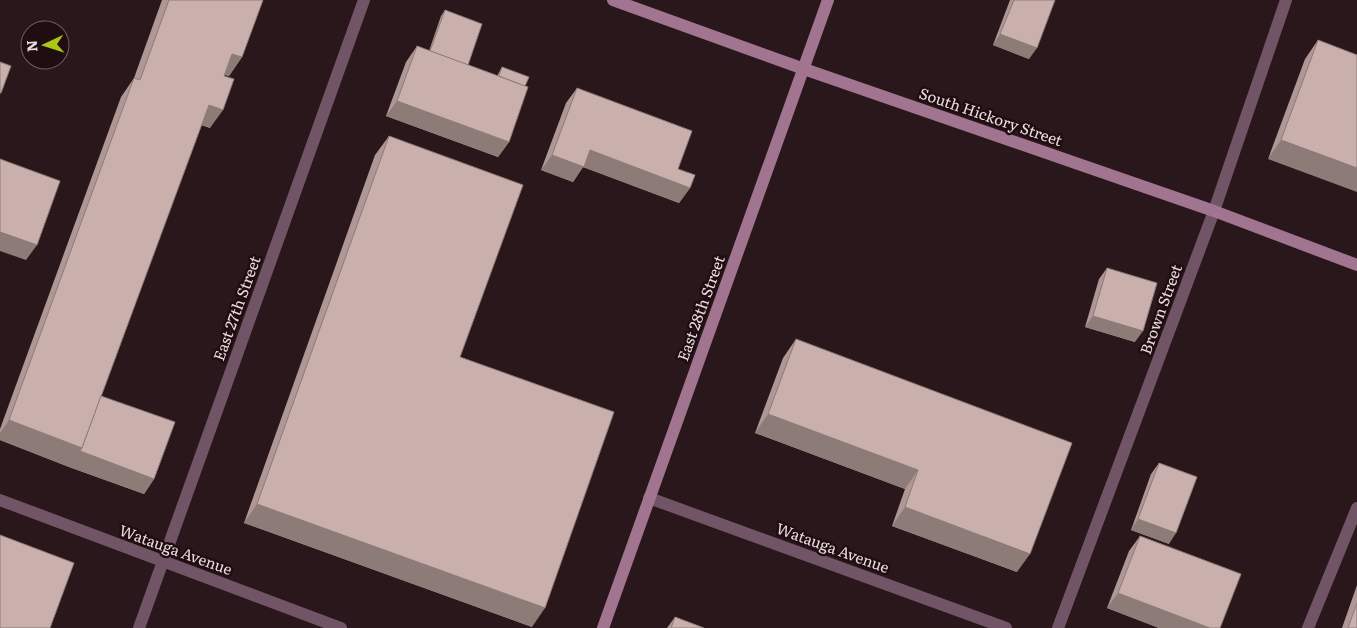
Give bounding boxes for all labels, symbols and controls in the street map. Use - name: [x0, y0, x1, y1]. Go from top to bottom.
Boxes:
- north arrow: [20, 20, 70, 70]
- text: N: [21, 39, 41, 53]
- street label: South Hickory Street: [916, 81, 1066, 151]
- street label: East 27th Street: [206, 252, 266, 364]
- street label: East 28th Street: [670, 252, 730, 364]
- street label: Brown Street: [1133, 261, 1187, 357]
- street label: Watauga Avenue: [773, 516, 893, 578]
- street label: Watauga Avenue: [116, 518, 236, 580]

